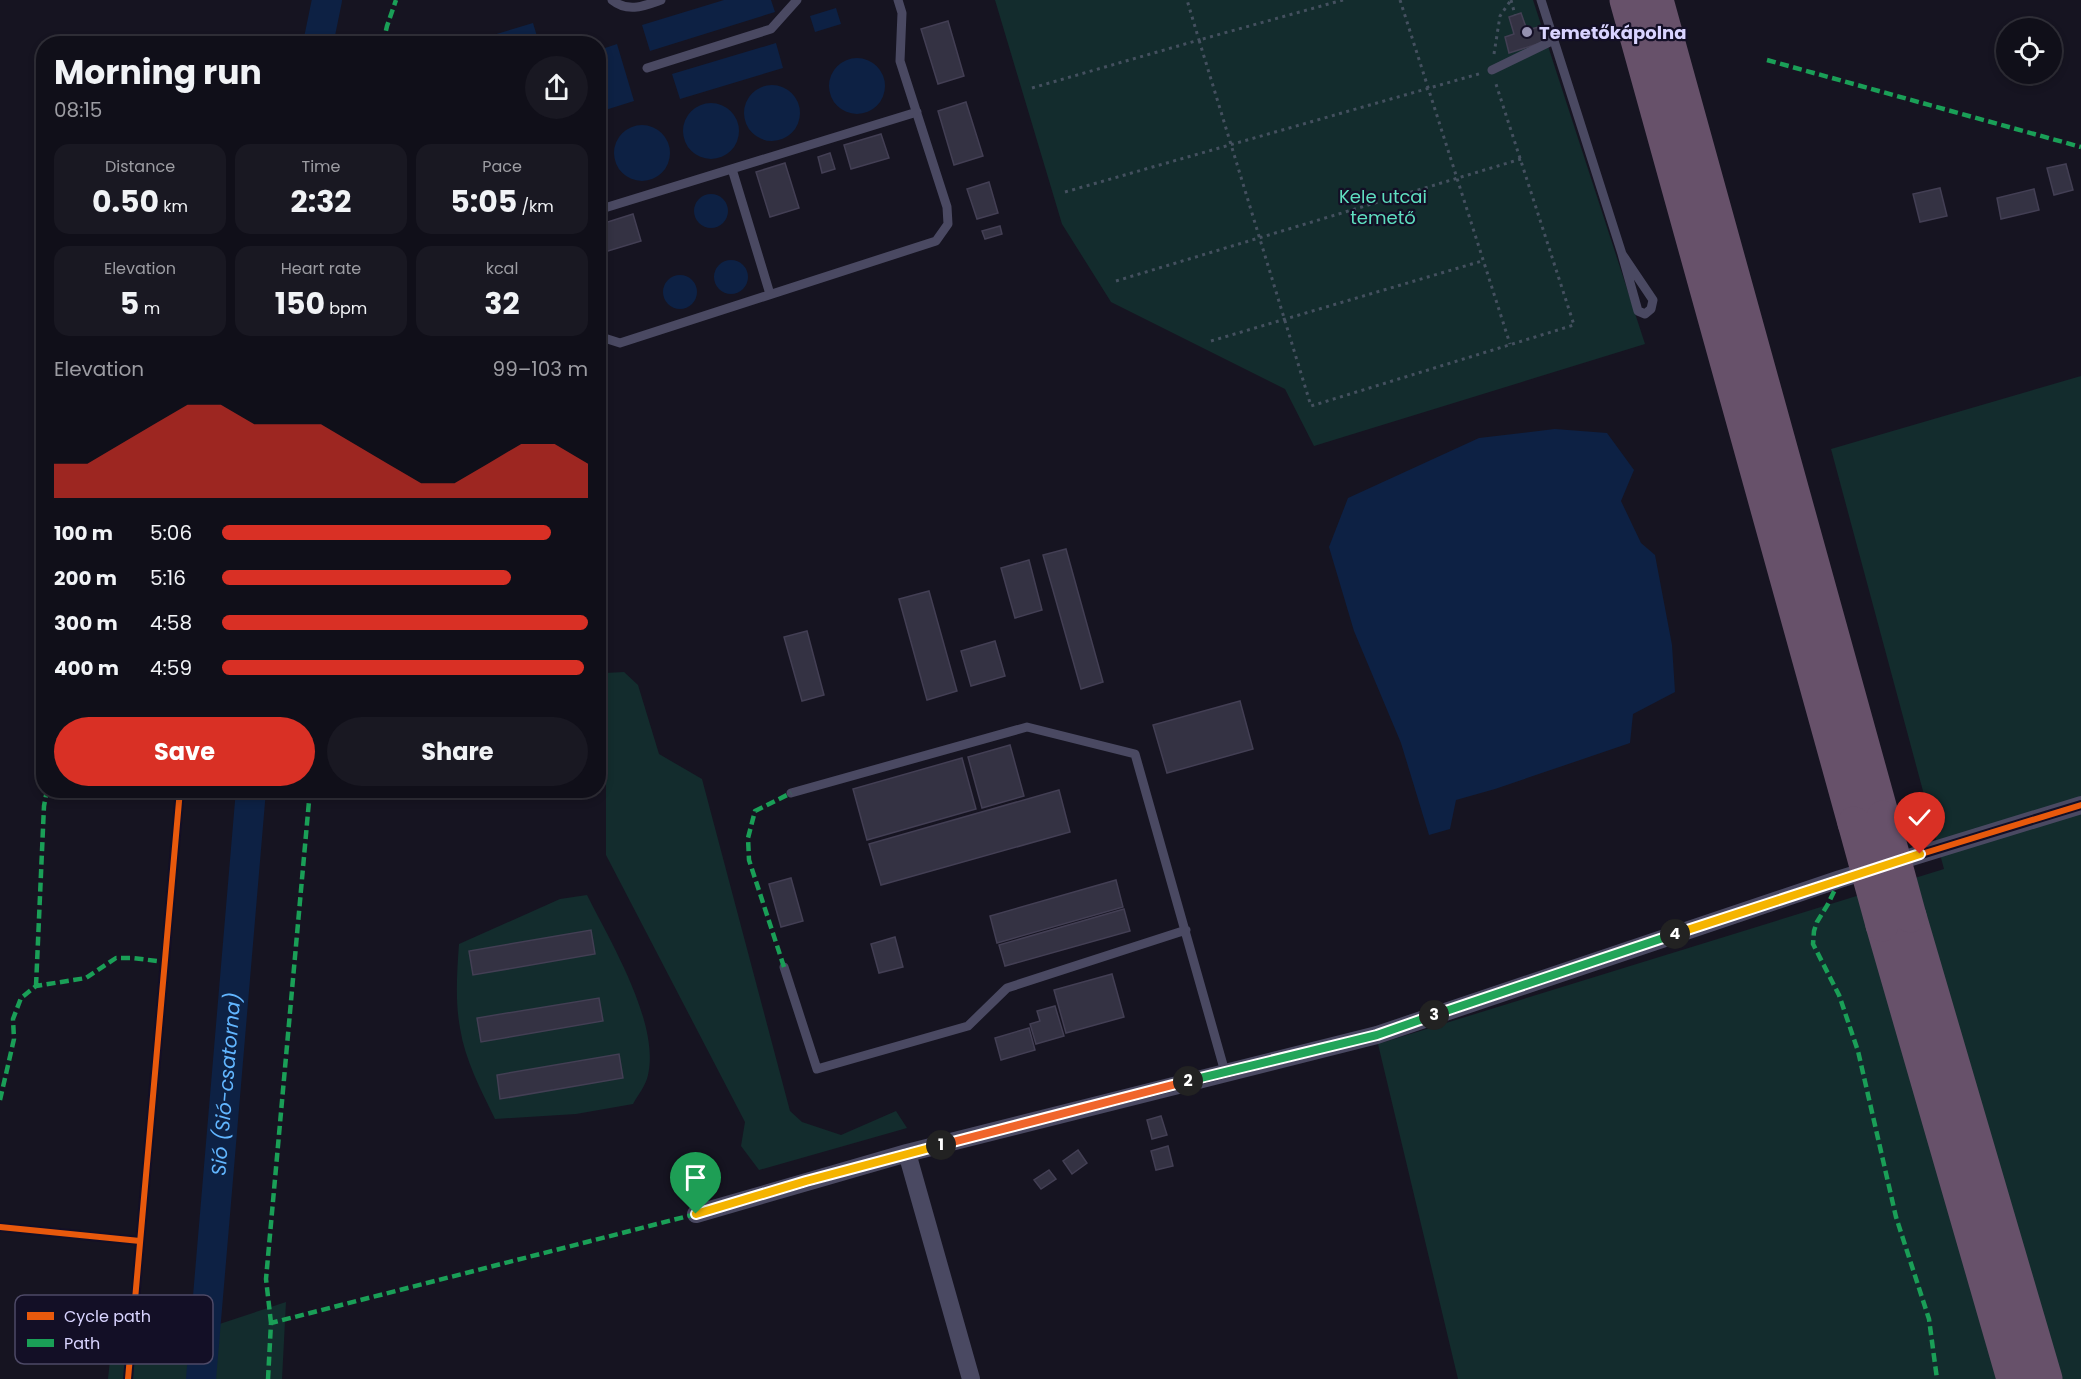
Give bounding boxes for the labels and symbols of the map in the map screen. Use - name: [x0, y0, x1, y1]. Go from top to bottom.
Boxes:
- place label: Temetőkápolna: [1539, 20, 1686, 45]
- marker: Temetőkápolna: [1520, 25, 1534, 39]
- park label: Kele utcai temető: [1339, 184, 1427, 230]
- pin: [1894, 792, 1945, 854]
- pin: 4: [1660, 919, 1690, 949]
- water label: Sió (Sió-csatorna): [204, 991, 248, 1177]
- pin: 3: [1419, 1000, 1449, 1030]
- pin: 2: [1173, 1066, 1203, 1096]
- pin: 1: [926, 1130, 956, 1160]
- pin: [670, 1152, 721, 1214]
- legend: [15, 1295, 213, 1364]
- text: Cycle path: [64, 1305, 151, 1328]
- text: Path: [64, 1332, 100, 1355]

